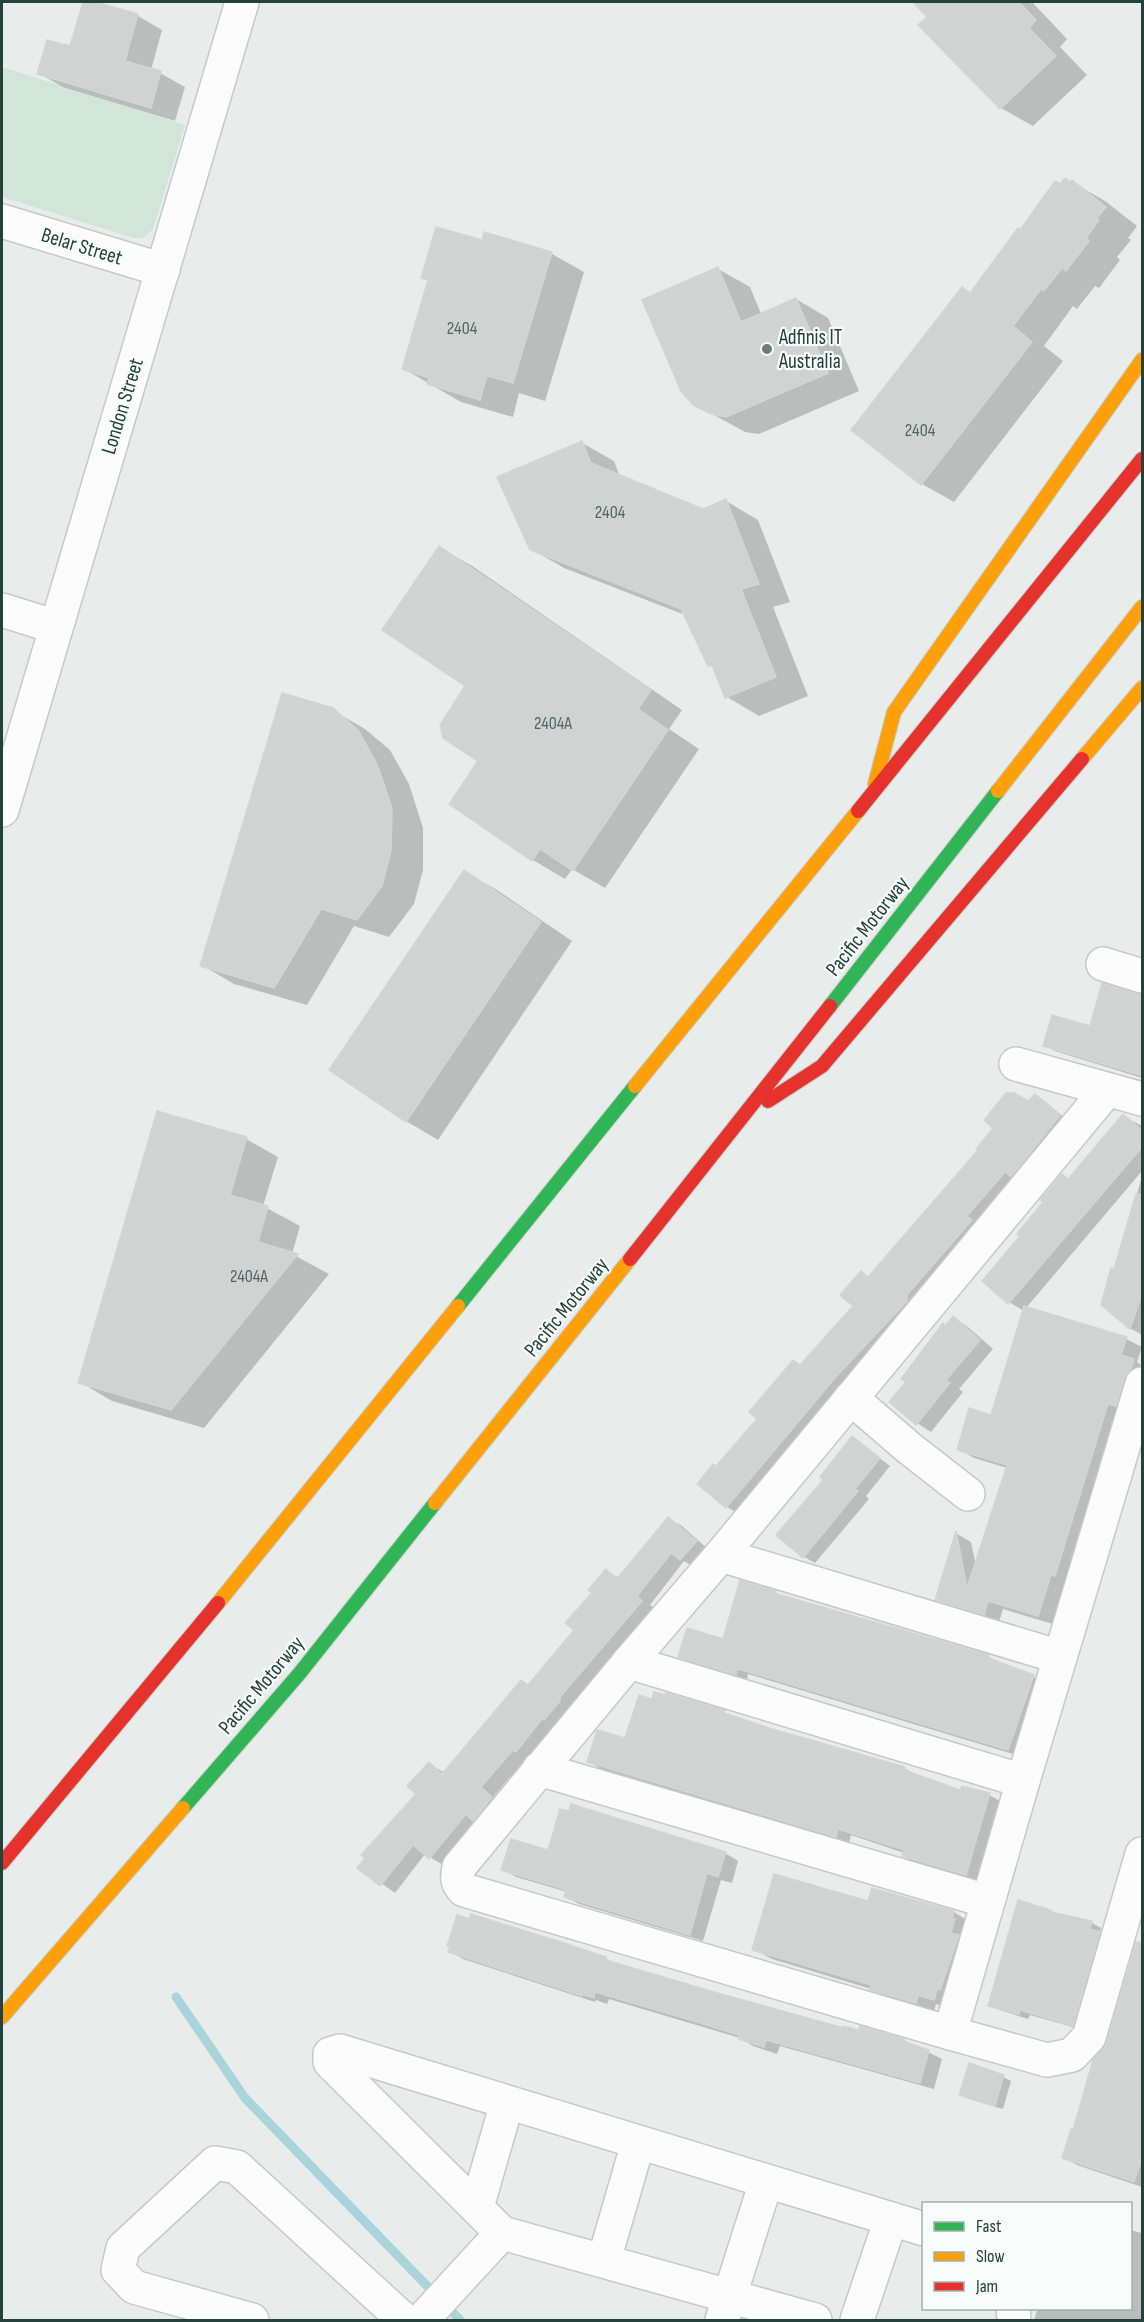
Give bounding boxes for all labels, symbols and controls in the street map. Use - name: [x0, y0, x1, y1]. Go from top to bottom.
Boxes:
- street label: Belar Street: [38, 222, 125, 271]
- house number: 2404: [447, 318, 478, 339]
- place label: Adfinis IT Australia: [778, 325, 843, 374]
- marker: Adfinis IT Australia: [760, 342, 774, 356]
- street label: London Street: [96, 355, 149, 457]
- house number: 2404: [905, 420, 936, 441]
- house number: 2404: [595, 502, 626, 523]
- house number: 2404A: [534, 713, 572, 734]
- street label: Pacific Motorway: [821, 871, 914, 981]
- street label: Pacific Motorway: [519, 1253, 614, 1362]
- house number: 2404A: [230, 1266, 268, 1287]
- street label: Pacific Motorway: [213, 1631, 310, 1739]
- legend: [922, 2202, 1132, 2310]
- text: Fast: [976, 2216, 1002, 2237]
- text: Slow: [976, 2246, 1005, 2267]
- text: Jam: [975, 2276, 998, 2297]

